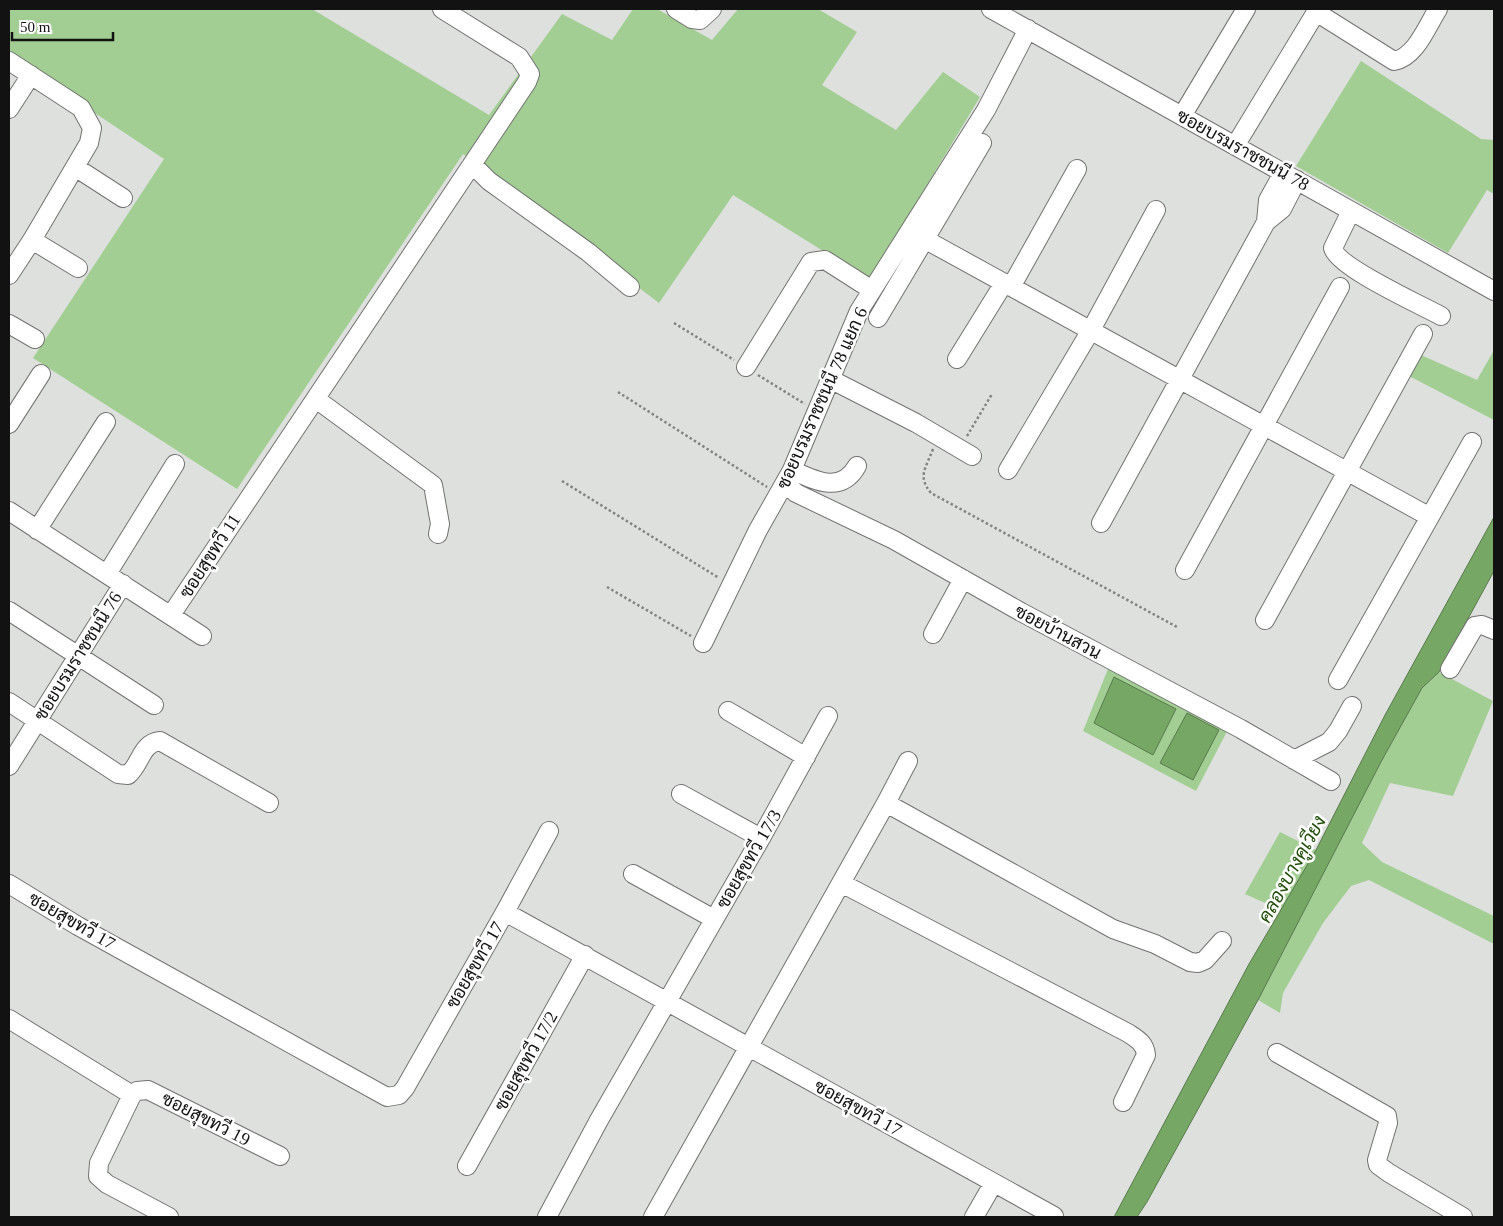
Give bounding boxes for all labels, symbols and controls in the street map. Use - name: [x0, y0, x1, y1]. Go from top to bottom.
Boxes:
- scale bar: [12, 10, 114, 42]
- text: 50 m: [20, 19, 51, 35]
- street label: ซอยบรมราชชนนี 78: [1173, 103, 1314, 195]
- street label: ซอยบรมราชชนนี 78 แยก 6: [770, 303, 871, 492]
- street label: ซอยสุขทวี 11: [173, 509, 246, 603]
- street label: ซอยบรมราชชนนี 76: [28, 586, 126, 724]
- street label: ซอยบ้านสวน: [1011, 599, 1106, 663]
- street label: ซอยสุขทวี 17/3: [710, 805, 787, 913]
- water label: คลองบางคูเวียง: [1252, 811, 1333, 928]
- street label: ซอยสุขทวี 17: [24, 886, 120, 956]
- street label: ซอยสุขทวี 17: [440, 917, 510, 1013]
- street label: ซอยสุขทวี 17/2: [488, 1006, 563, 1115]
- street label: ซอยสุขทวี 17: [810, 1073, 907, 1142]
- street label: ซอยสุขทวี 19: [158, 1085, 255, 1152]

